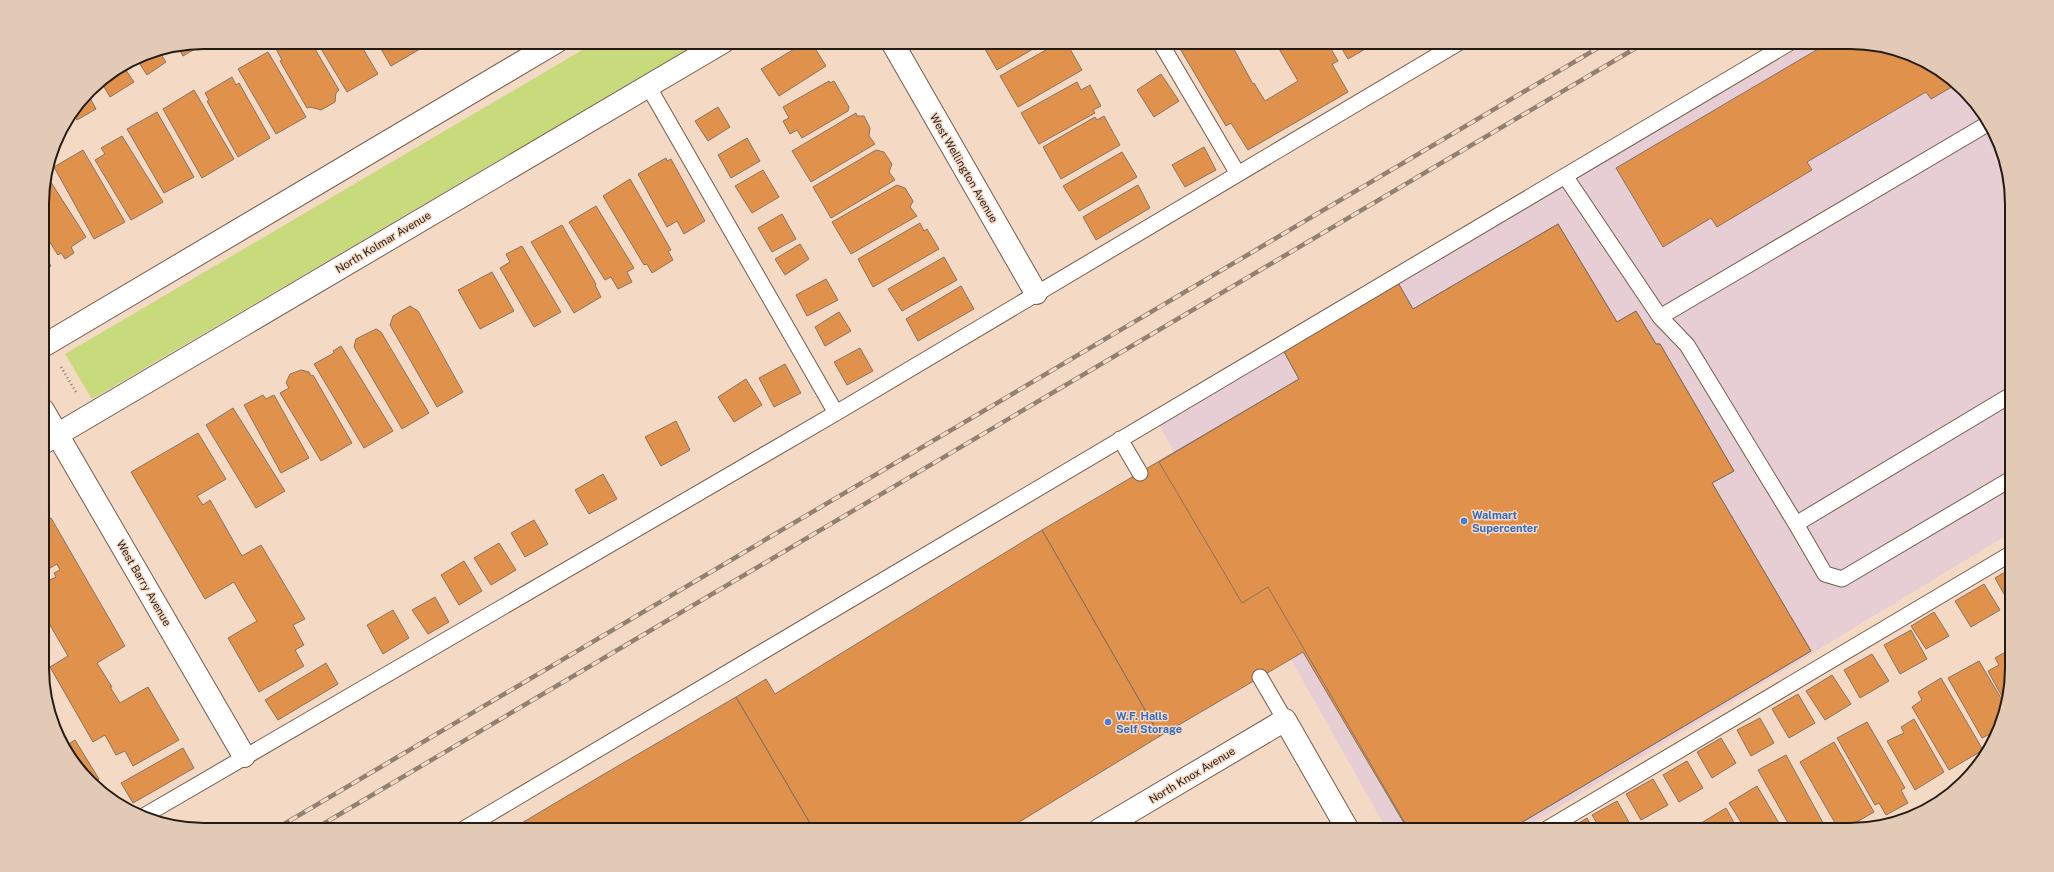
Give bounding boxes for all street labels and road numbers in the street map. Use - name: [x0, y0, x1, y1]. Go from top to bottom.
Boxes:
- street label: West Wellington Avenue: [928, 111, 1000, 225]
- street label: North Kolmar Avenue: [333, 209, 433, 275]
- street label: West Barry Avenue: [115, 538, 173, 628]
- street label: North Knox Avenue: [1147, 745, 1237, 805]

